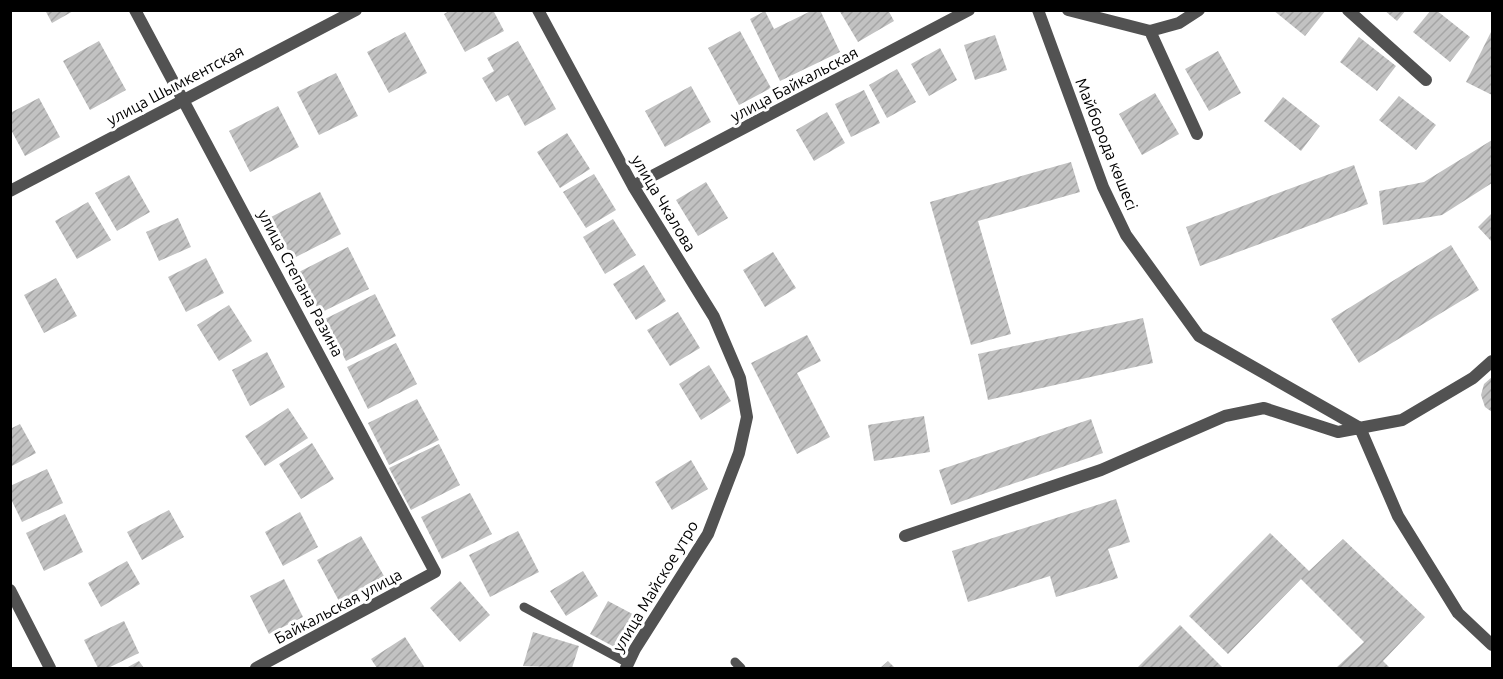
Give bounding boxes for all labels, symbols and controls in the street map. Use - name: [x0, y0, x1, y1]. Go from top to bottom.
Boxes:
- street label: улица Шымкентская: [104, 41, 246, 129]
- street label: улица Байкальская: [727, 43, 861, 125]
- street label: Майборода көшесі: [1072, 75, 1142, 213]
- street label: улица Чкалова: [628, 151, 700, 255]
- street label: улица Степана Разина: [255, 206, 347, 360]
- street label: улица Майское утро: [609, 517, 701, 655]
- street label: Байкальская улица: [271, 565, 405, 647]

